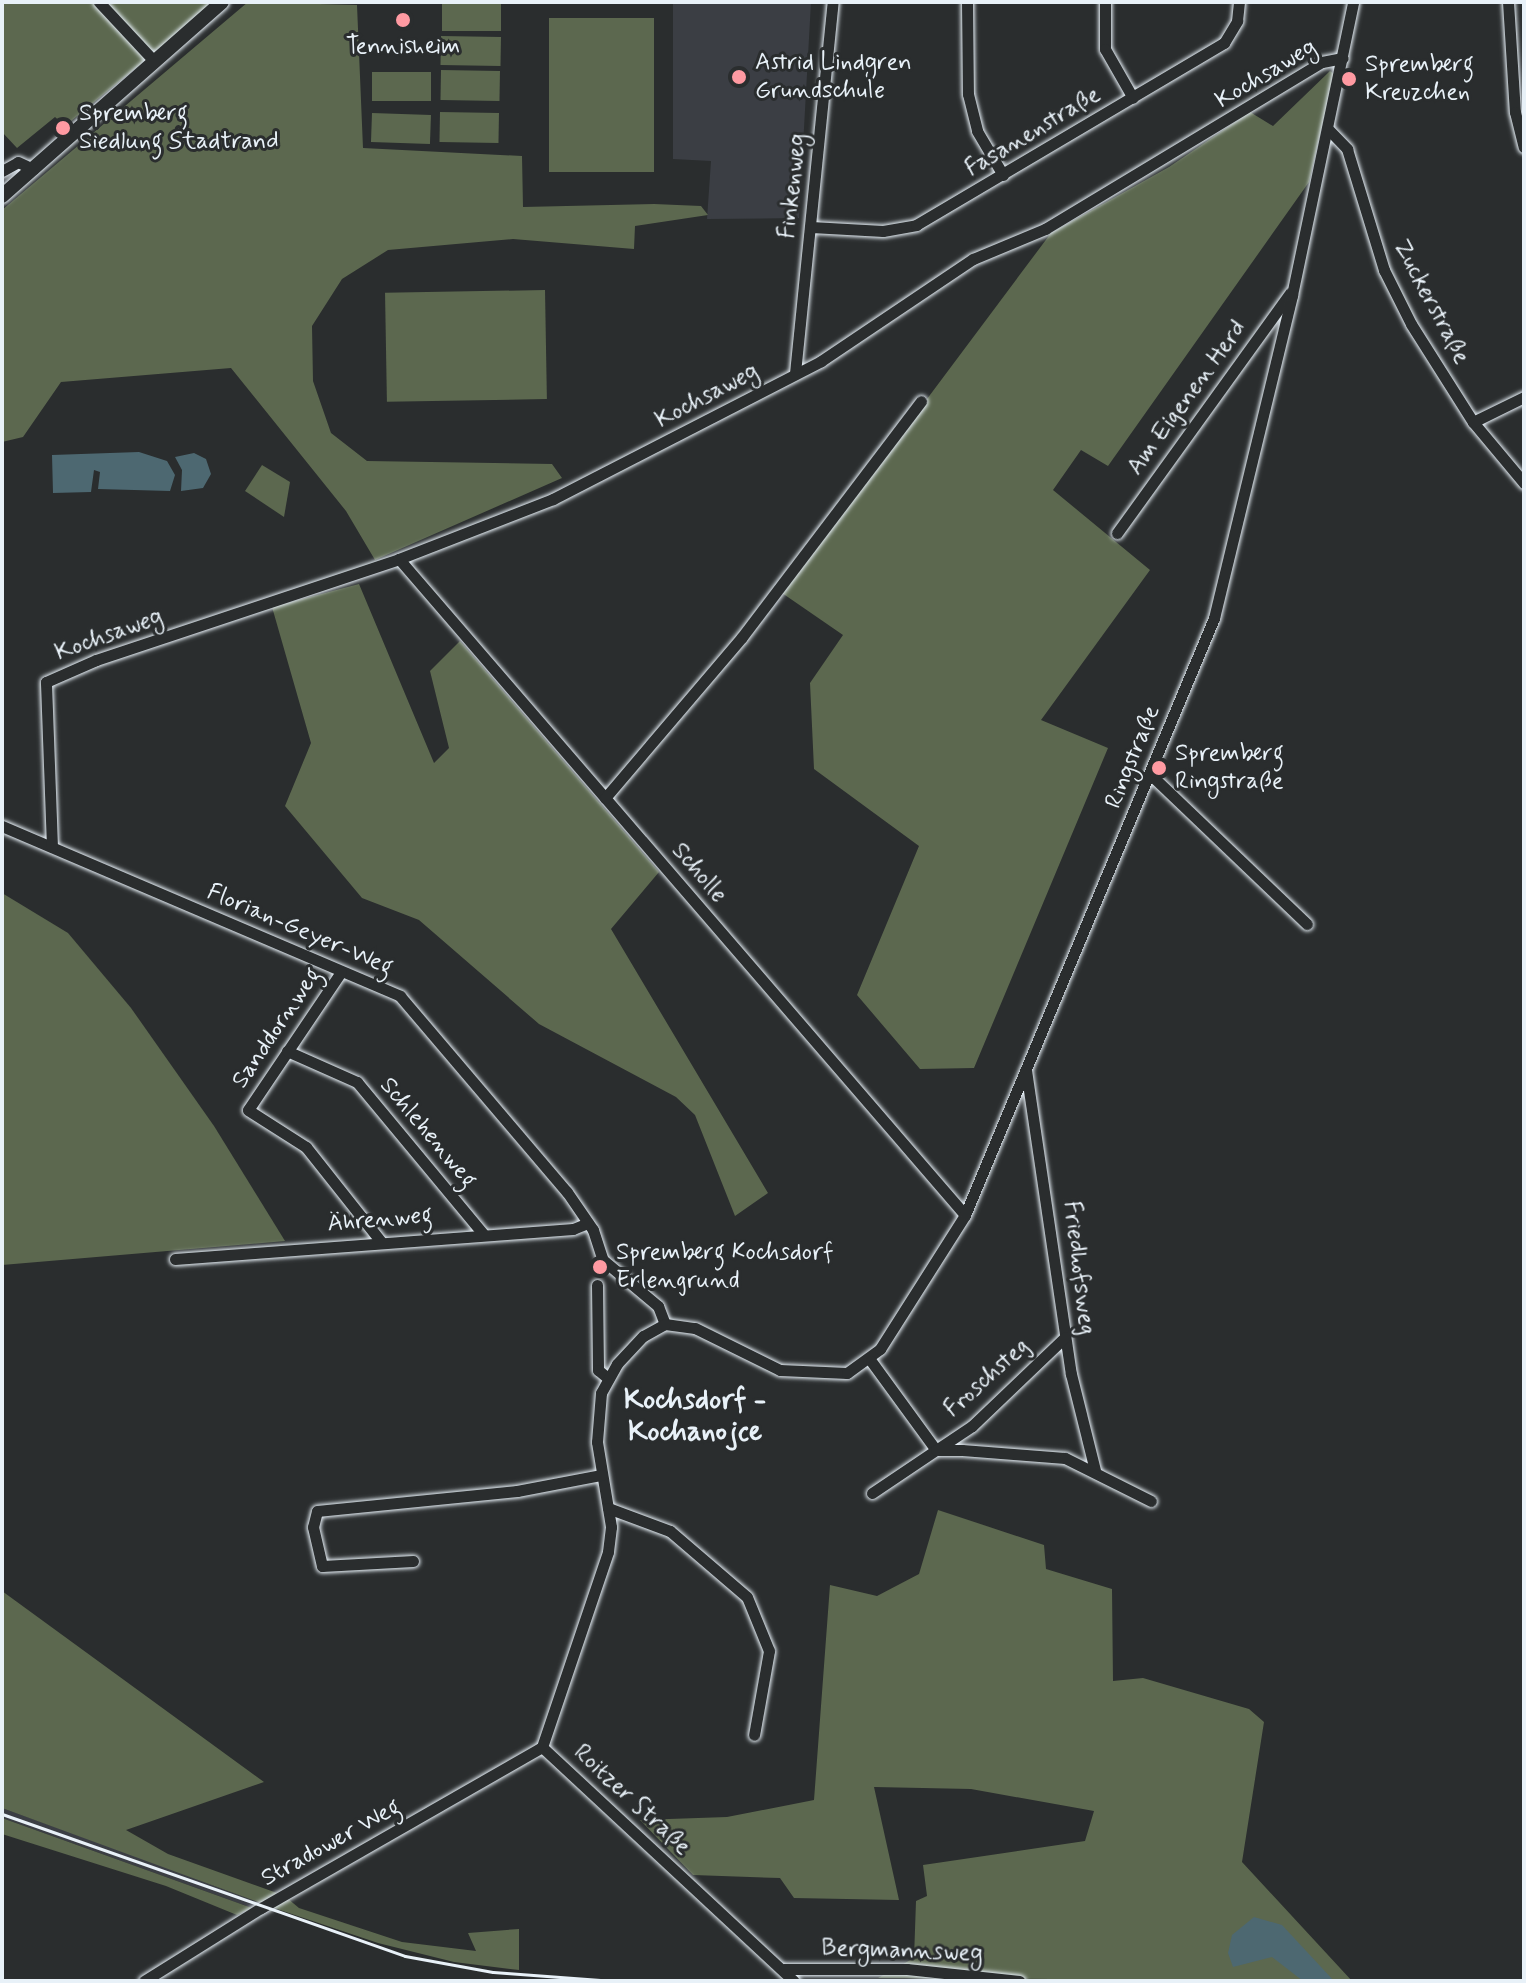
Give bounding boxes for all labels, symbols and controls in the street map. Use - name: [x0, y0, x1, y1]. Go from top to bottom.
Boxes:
- marker: Tennisheim: [394, 11, 412, 29]
- place label: Tennisheim: [346, 33, 460, 61]
- street label: Kochsaweg: [1210, 33, 1322, 115]
- place label: Astrid Lindgren Grundschule: [755, 49, 916, 105]
- place label: Spremberg Kreuzchen: [1365, 51, 1474, 107]
- marker: Astrid Lindgren Grundschule: [730, 68, 748, 86]
- marker: Spremberg Kreuzchen: [1340, 70, 1358, 88]
- street label: Fasanenstraße: [960, 80, 1106, 184]
- place label: Spremberg Siedlung Stadtrand: [79, 100, 280, 156]
- marker: Spremberg Siedlung Stadtrand: [54, 119, 72, 137]
- street label: Finkenweg: [773, 132, 813, 240]
- street label: Zuckerstraße: [1386, 235, 1476, 369]
- street label: Am Eigenen Herd: [1122, 316, 1252, 480]
- street label: Kochsaweg: [651, 357, 763, 435]
- street label: Kochsaweg: [51, 602, 167, 668]
- street label: Ringstraße: [1099, 701, 1167, 813]
- place label: Spremberg Ringstraße: [1175, 740, 1284, 796]
- marker: Spremberg Ringstraße: [1150, 759, 1168, 777]
- street label: Scholle: [665, 837, 733, 909]
- street label: Florian-Geyer-Weg: [203, 878, 397, 982]
- street label: Sanddornweg: [226, 962, 328, 1094]
- street label: Schlehenweg: [373, 1072, 483, 1194]
- street label: Friedhofsweg: [1056, 1199, 1102, 1337]
- street label: Ährenweg: [326, 1201, 434, 1239]
- place label: Spremberg Kochsdorf Erlengrund: [616, 1239, 837, 1295]
- marker: Spremberg Kochsdorf Erlengrund: [591, 1258, 609, 1276]
- street label: Froschsteg: [938, 1332, 1036, 1424]
- district label: Kochsdorf - Kochanojce: [624, 1384, 766, 1450]
- street label: Roitzer Straße: [567, 1738, 697, 1862]
- street label: Stradower Weg: [256, 1793, 406, 1893]
- street label: Bergmannsweg: [821, 1934, 983, 1968]

